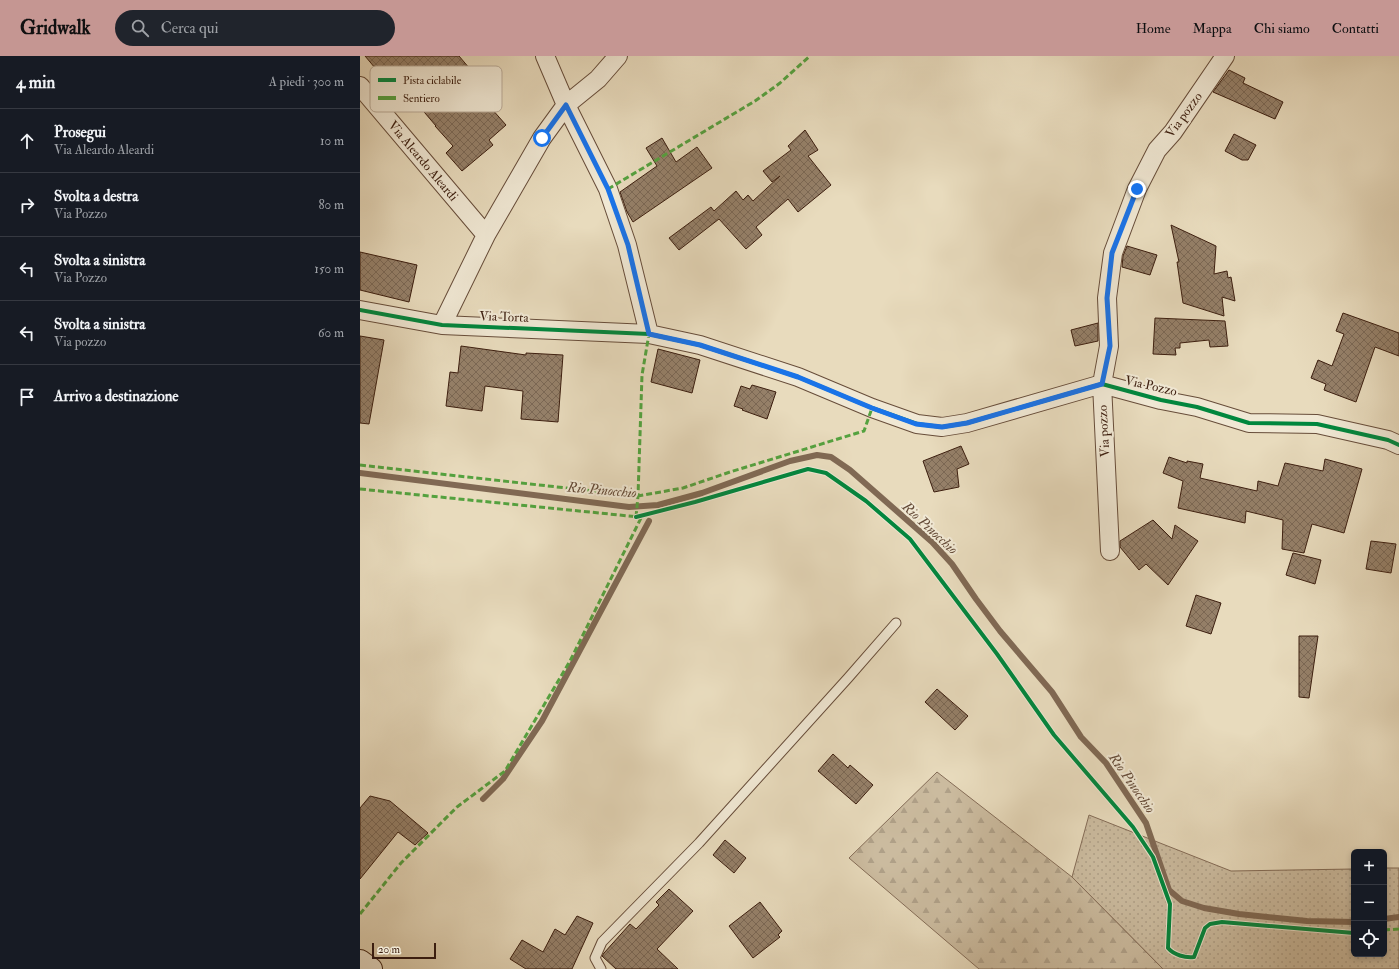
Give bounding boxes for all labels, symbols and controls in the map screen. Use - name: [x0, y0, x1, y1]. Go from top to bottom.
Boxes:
- search box: [115, 10, 395, 46]
- text: Gridwalk: [20, 16, 91, 40]
- icon: search: [129, 17, 151, 39]
- text: Cerca qui: [161, 19, 218, 38]
- text: Home: [1136, 20, 1171, 37]
- text: Mappa: [1193, 20, 1232, 37]
- text: Chi siamo: [1254, 20, 1310, 37]
- text: Contatti: [1332, 20, 1379, 37]
- legend: [370, 66, 502, 112]
- text: 4 min: [16, 72, 55, 93]
- text: A piedi · 300 m: [269, 74, 344, 90]
- text: Pista ciclabile: [403, 74, 462, 87]
- street label: Via pozzo: [1162, 89, 1207, 141]
- text: Sentiero: [403, 92, 440, 105]
- street label: Via Aleardo Aleardi: [385, 118, 462, 205]
- text: Prosegui: [54, 123, 106, 142]
- route start: [533, 129, 551, 147]
- icon: ahead: [16, 130, 38, 152]
- text: 10 m: [320, 133, 344, 149]
- text: Via Aleardo Aleardi: [54, 142, 154, 158]
- route end: [1128, 180, 1146, 198]
- text: Svolta a destra: [54, 187, 138, 206]
- icon: right: [16, 194, 38, 216]
- text: 80 m: [318, 197, 344, 213]
- text: Via Pozzo: [54, 206, 107, 222]
- text: Svolta a sinistra: [54, 251, 146, 270]
- icon: left: [16, 258, 38, 280]
- text: 150 m: [314, 261, 344, 277]
- text: Via Pozzo: [54, 270, 107, 286]
- street label: Via Torta: [479, 308, 530, 326]
- text: Svolta a sinistra: [54, 315, 146, 334]
- icon: left: [16, 322, 38, 344]
- text: 60 m: [318, 325, 344, 341]
- text: Via pozzo: [54, 334, 106, 350]
- street label: Via Pozzo: [1123, 372, 1179, 400]
- icon: arrive: [16, 386, 38, 408]
- text: Arrivo a destinazione: [54, 387, 179, 406]
- street label: Via pozzo: [1095, 404, 1114, 458]
- water label: Rio Pinocchio: [566, 478, 637, 501]
- water label: Rio Pinocchio: [898, 497, 961, 558]
- water label: Rio Pinocchio: [1105, 749, 1159, 816]
- map controls: [1351, 849, 1387, 957]
- button: +: [1351, 849, 1387, 885]
- button: −: [1351, 885, 1387, 921]
- button: locate: [1351, 921, 1387, 957]
- scale bar: [372, 941, 436, 960]
- text: 20 m: [378, 943, 400, 956]

